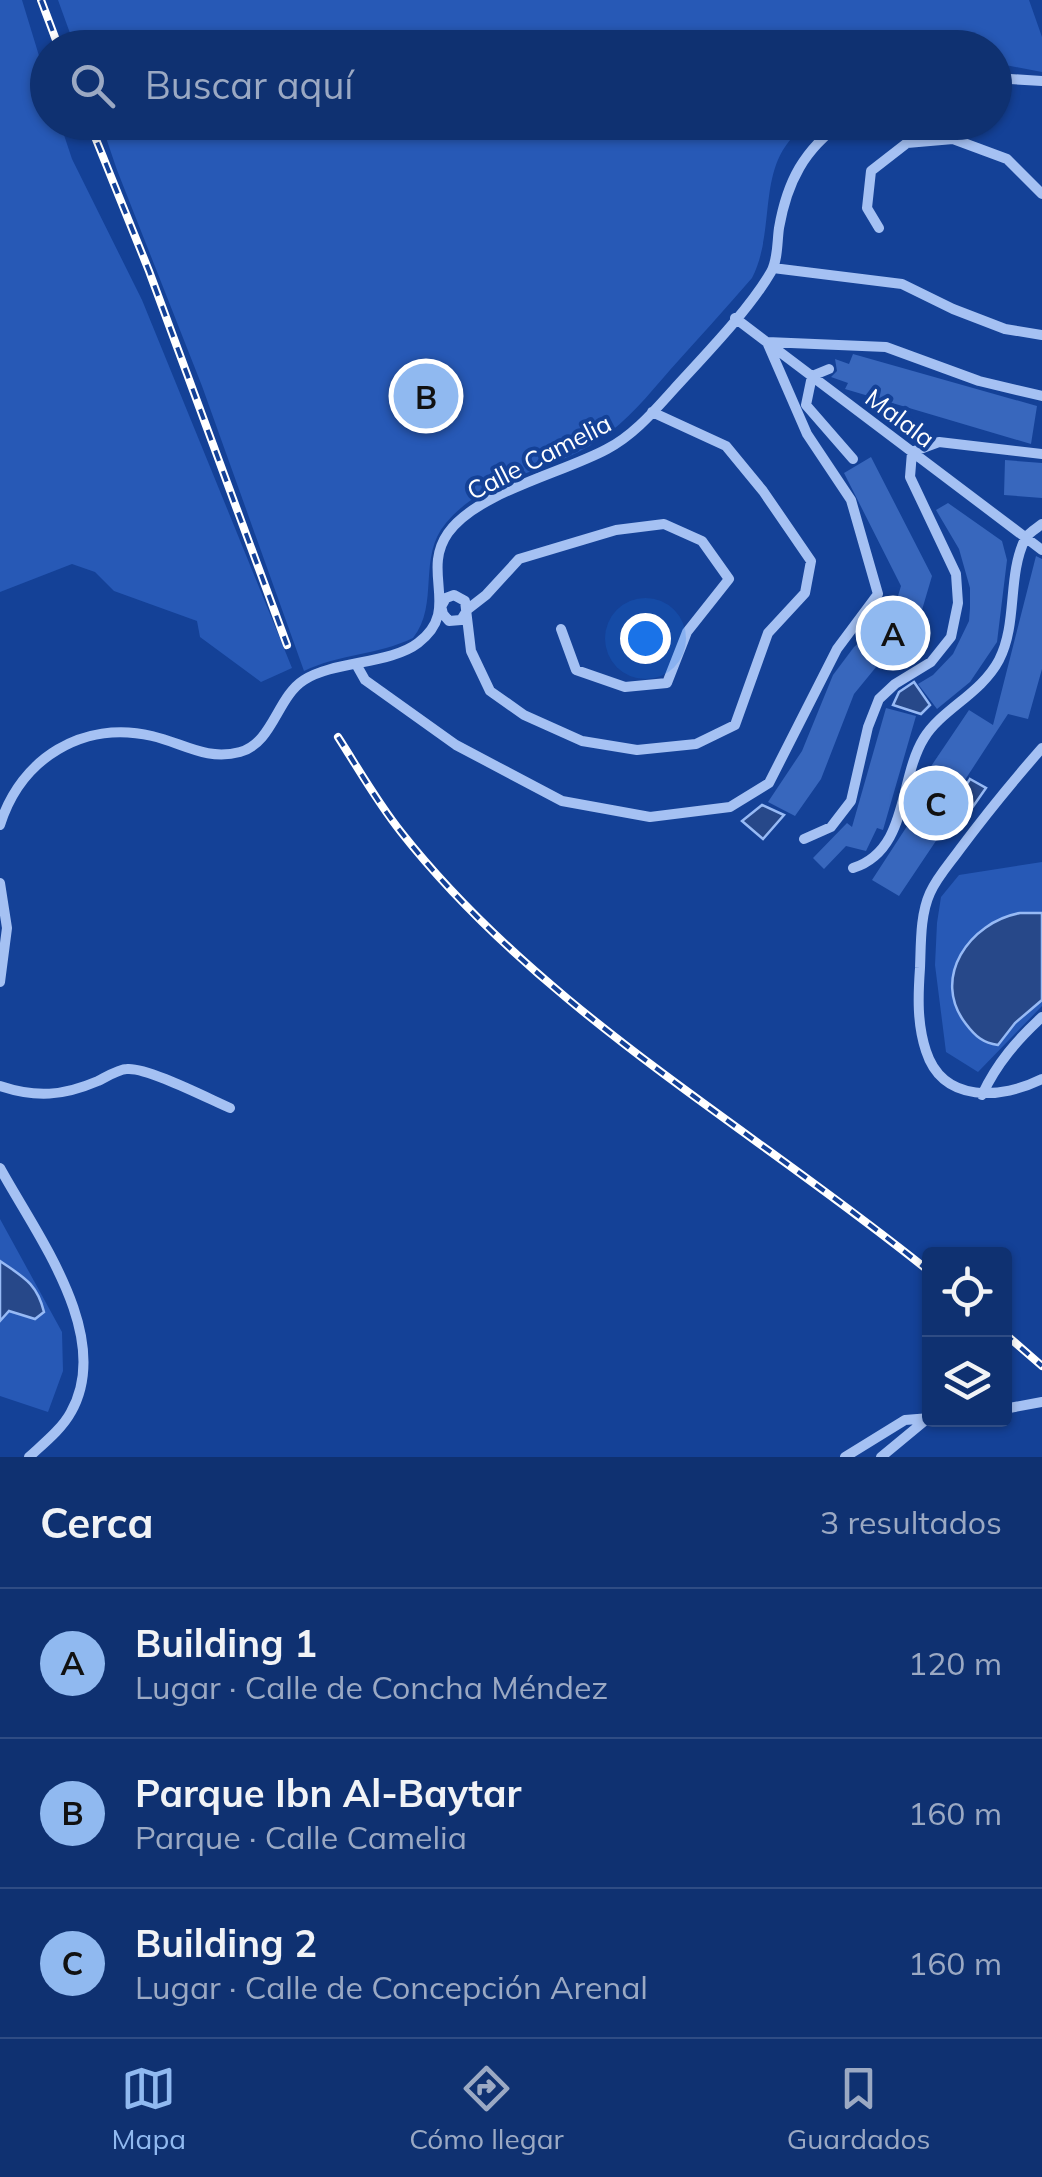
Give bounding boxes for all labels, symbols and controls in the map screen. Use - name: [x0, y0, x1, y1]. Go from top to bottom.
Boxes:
- search box: [30, 30, 1012, 140]
- icon: search: [65, 58, 120, 113]
- text: Buscar aquí: [145, 61, 353, 109]
- pin: B: [394, 358, 458, 434]
- street label: Malala: [860, 382, 941, 454]
- street label: Calle Camelia: [461, 407, 616, 506]
- pin: A: [860, 596, 926, 670]
- your location: [620, 613, 671, 664]
- pin: C: [904, 766, 968, 840]
- map controls: [922, 1247, 1012, 1427]
- button: locate: [922, 1247, 1012, 1337]
- button: layers: [922, 1337, 1012, 1427]
- text: Cerca: [40, 1496, 154, 1549]
- text: 3 resultados: [820, 1502, 1002, 1542]
- text: Building 1: [135, 1619, 317, 1667]
- text: A: [60, 1643, 85, 1683]
- text: 120 m: [908, 1643, 1002, 1683]
- text: Lugar · Calle de Concha Méndez: [135, 1667, 608, 1707]
- text: Parque Ibn Al-Baytar: [135, 1769, 521, 1817]
- text: B: [61, 1793, 84, 1833]
- text: 160 m: [908, 1793, 1002, 1833]
- text: Parque · Calle Camelia: [135, 1817, 467, 1857]
- text: Building 2: [135, 1919, 317, 1967]
- text: C: [62, 1943, 83, 1983]
- text: 160 m: [908, 1943, 1002, 1983]
- text: Lugar · Calle de Concepción Arenal: [135, 1967, 648, 2007]
- tab: Mapa: [112, 2061, 186, 2156]
- tab: Cómo llegar: [409, 2061, 564, 2156]
- tab: Guardados: [787, 2061, 930, 2156]

